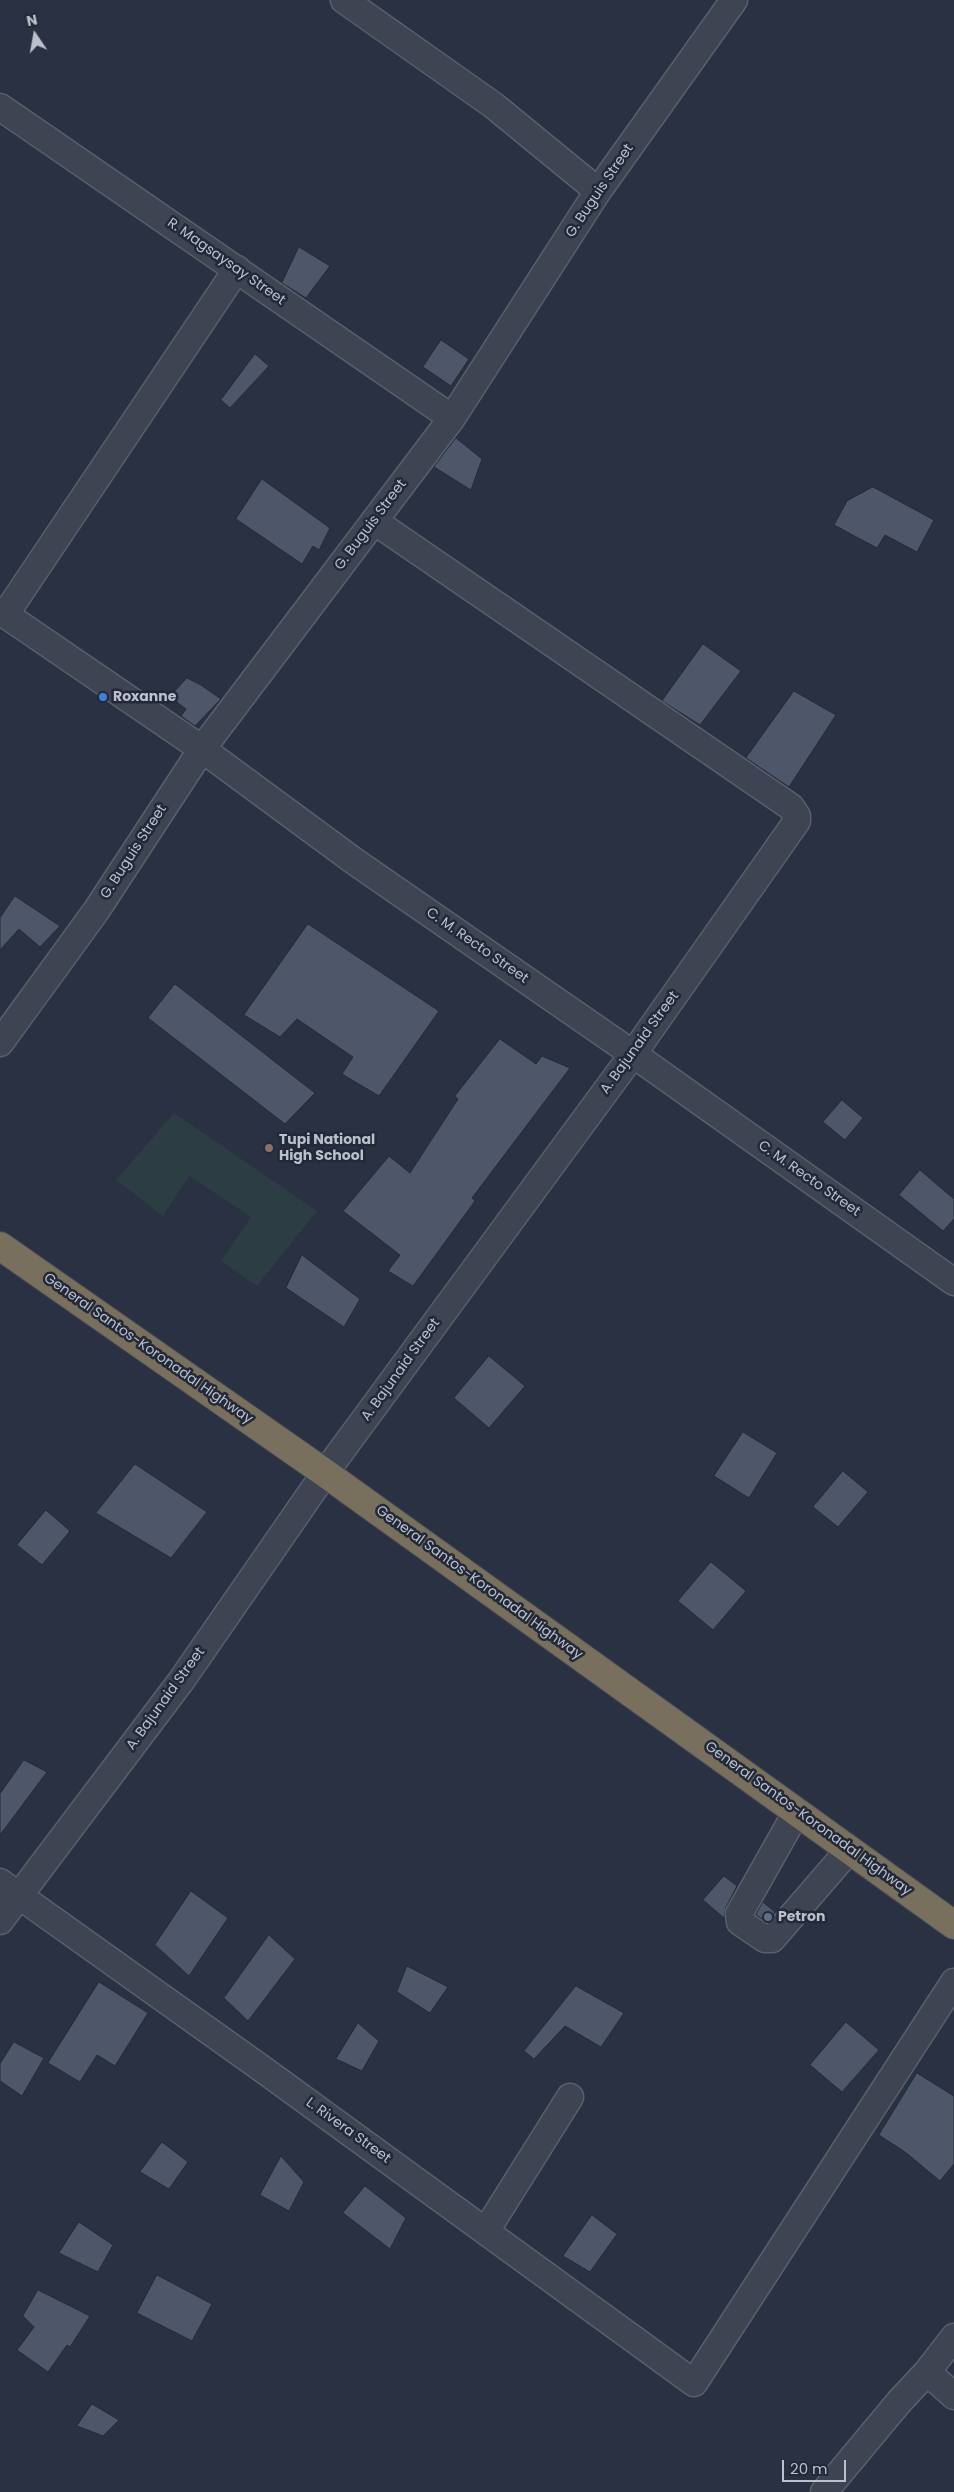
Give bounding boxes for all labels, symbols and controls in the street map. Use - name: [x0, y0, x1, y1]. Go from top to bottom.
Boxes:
- text: N: [25, 9, 39, 31]
- north arrow: [10, 10, 60, 60]
- street label: G. Buguis Street: [563, 141, 637, 241]
- street label: R. Magsaysay Street: [164, 215, 288, 309]
- street label: G. Buguis Street: [331, 476, 411, 574]
- place label: Roxanne: [113, 689, 176, 705]
- marker: Roxanne: [97, 691, 109, 703]
- street label: G. Buguis Street: [97, 802, 171, 902]
- street label: C. M. Recto Street: [423, 905, 531, 987]
- street label: A. Bajunaid Street: [597, 988, 683, 1098]
- place label: Tupi National High School: [279, 1132, 375, 1164]
- street label: C. M. Recto Street: [755, 1138, 863, 1220]
- marker: Tupi National High School: [263, 1142, 275, 1154]
- street label: General Santos-Koronadal Highway: [40, 1270, 256, 1428]
- street label: A. Bajunaid Street: [358, 1315, 444, 1425]
- street label: General Santos-Koronadal Highway: [372, 1502, 586, 1664]
- street label: A. Bajunaid Street: [123, 1644, 209, 1754]
- street label: General Santos-Koronadal Highway: [701, 1738, 915, 1900]
- place label: Petron: [778, 1909, 825, 1925]
- marker: Petron: [762, 1911, 774, 1923]
- street label: L. Rivera Street: [302, 2095, 394, 2167]
- scale bar: [784, 2450, 848, 2482]
- text: 20 m: [790, 2458, 828, 2479]

